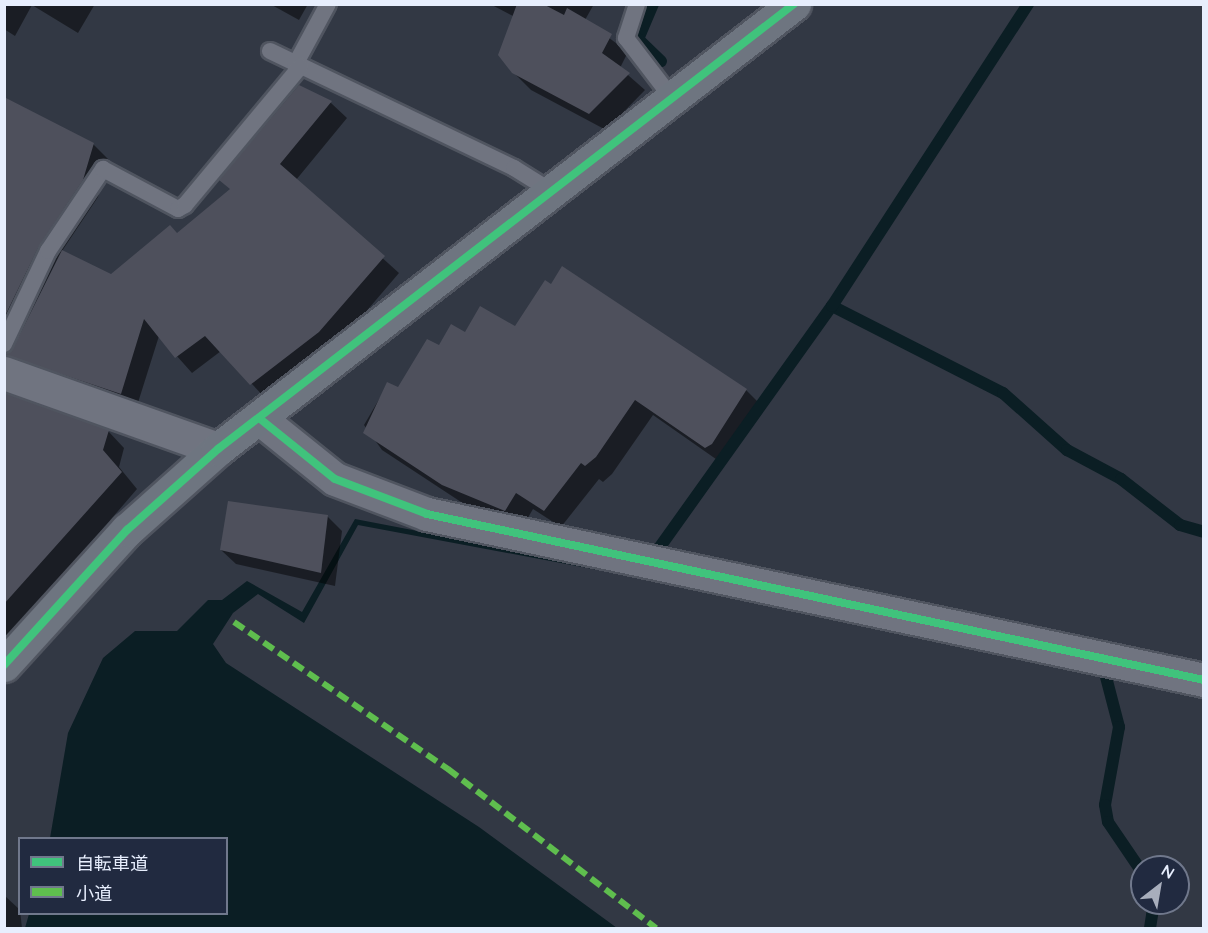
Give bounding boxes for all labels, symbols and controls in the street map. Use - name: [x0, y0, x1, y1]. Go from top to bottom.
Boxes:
- legend: [18, 837, 228, 915]
- text: 自転車道: [76, 852, 148, 875]
- north arrow: [1130, 855, 1190, 915]
- text: N: [1158, 860, 1178, 883]
- text: 小道: [76, 882, 112, 905]

